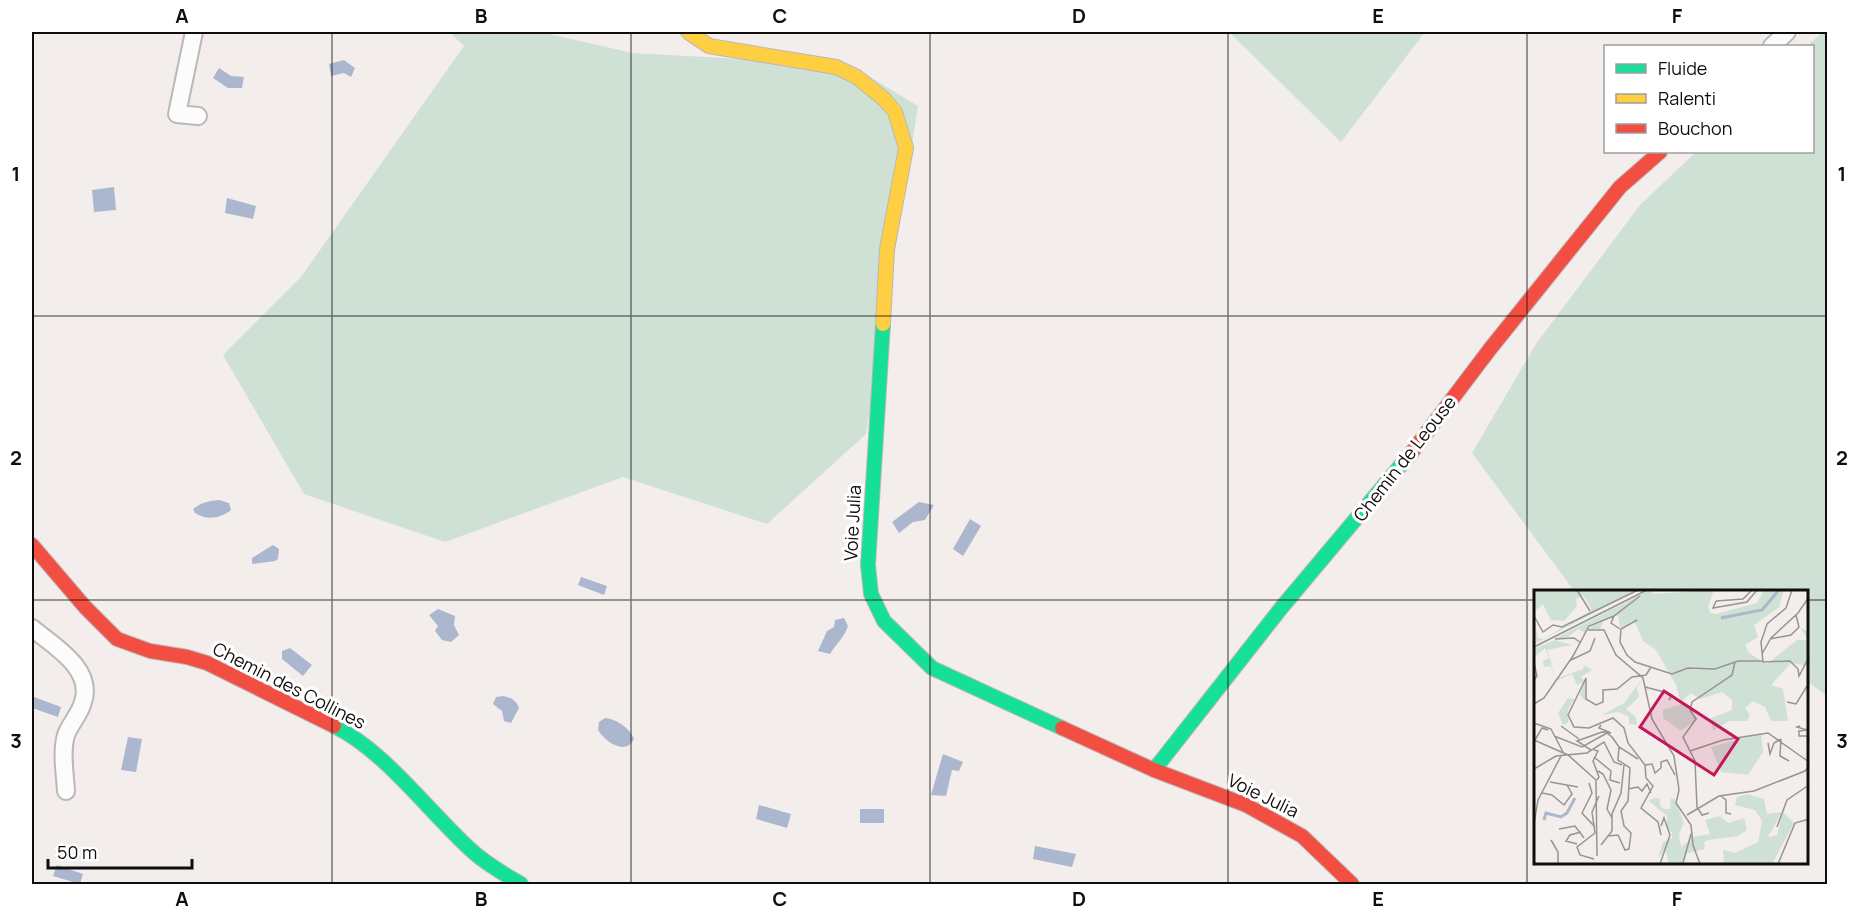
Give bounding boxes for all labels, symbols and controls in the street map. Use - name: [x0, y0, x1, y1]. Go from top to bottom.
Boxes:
- text: A: [175, 2, 189, 29]
- text: B: [475, 2, 488, 29]
- text: C: [773, 2, 787, 29]
- text: D: [1072, 2, 1086, 29]
- text: E: [1372, 2, 1384, 29]
- text: F: [1672, 2, 1683, 29]
- legend: [1604, 45, 1814, 153]
- text: Fluide: [1658, 56, 1707, 80]
- text: Ralenti: [1658, 86, 1716, 110]
- text: Bouchon: [1658, 116, 1732, 140]
- text: 1: [12, 160, 20, 187]
- text: 1: [1838, 160, 1846, 187]
- street label: Chemin de Leouse: [1348, 391, 1461, 526]
- text: 2: [10, 444, 22, 471]
- text: 2: [1836, 444, 1848, 471]
- street label: Voie Julia: [838, 484, 866, 562]
- inset map: [1534, 590, 1808, 865]
- street label: Chemin des Collines: [209, 636, 370, 734]
- text: 3: [10, 727, 22, 754]
- text: 3: [1836, 727, 1848, 754]
- street label: Voie Julia: [1224, 768, 1303, 823]
- scale bar: [48, 832, 192, 870]
- text: 50 m: [57, 840, 97, 864]
- text: A: [175, 885, 189, 912]
- text: B: [475, 885, 488, 912]
- text: C: [773, 885, 787, 912]
- text: D: [1072, 885, 1086, 912]
- text: E: [1372, 885, 1384, 912]
- text: F: [1672, 885, 1683, 912]

